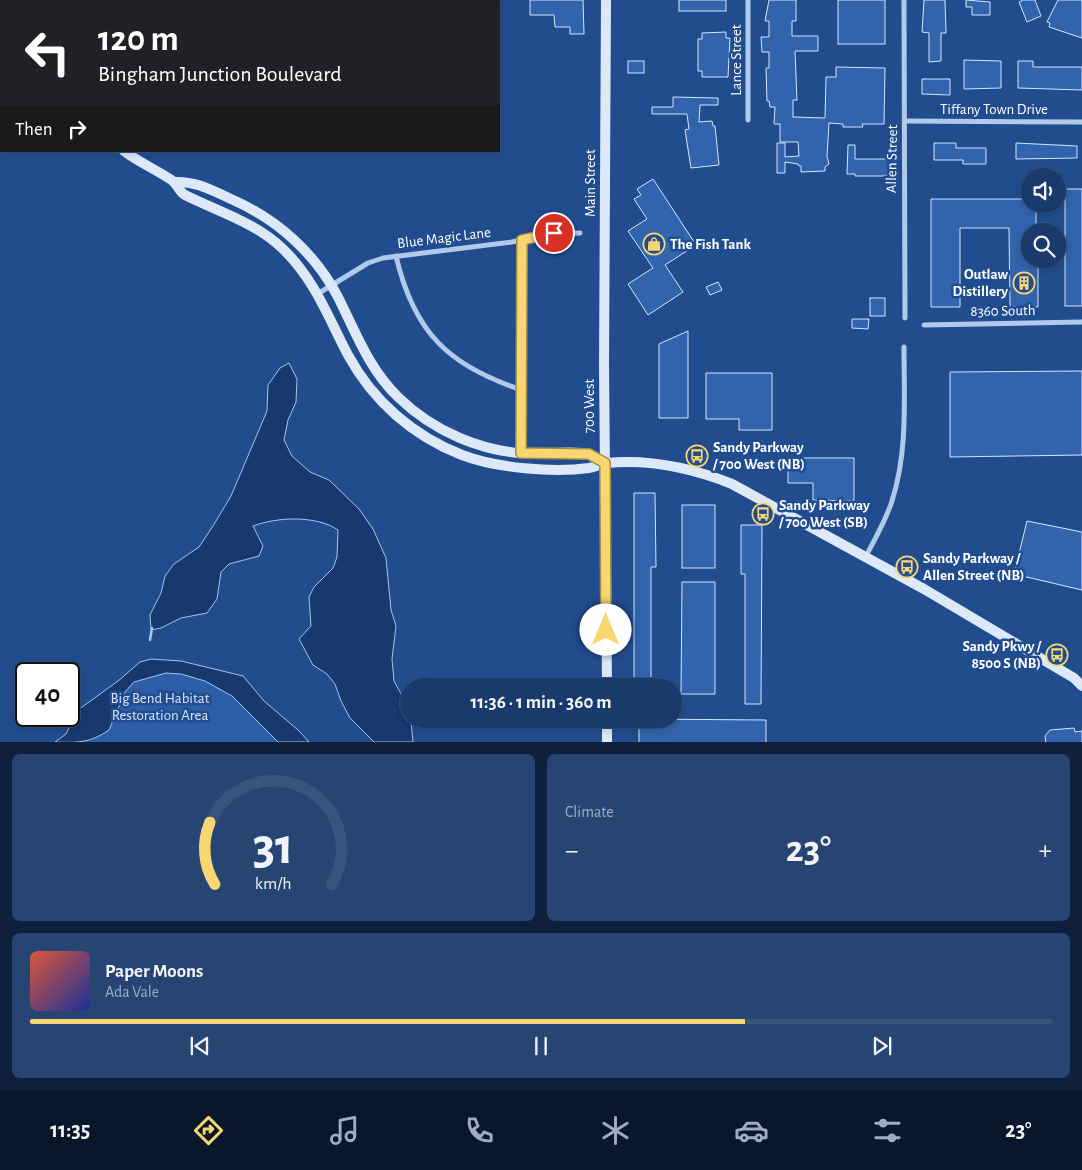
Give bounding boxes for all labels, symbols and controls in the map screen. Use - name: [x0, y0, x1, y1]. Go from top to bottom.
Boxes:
- icon: left: [15, 20, 80, 85]
- text: 120 m: [98, 22, 179, 57]
- street label: Lance Street: [729, 24, 744, 96]
- text: Bingham Junction Boulevard: [98, 63, 342, 85]
- street label: Tiffany Town Drive: [940, 102, 1048, 117]
- icon: right: [63, 115, 91, 143]
- text: Then: [15, 120, 53, 139]
- street label: Allen Street: [884, 124, 900, 193]
- street label: Main Street: [583, 149, 598, 217]
- map controls: [1021, 168, 1066, 268]
- button: sound: [1021, 168, 1066, 213]
- pin: [533, 212, 575, 254]
- icon: arrive: [540, 219, 568, 247]
- button: search: [1021, 223, 1066, 268]
- street label: Blue Magic Lane: [396, 225, 492, 251]
- shop icon: The Fish Tank: [642, 232, 666, 256]
- place label: The Fish Tank: [670, 237, 751, 252]
- place label: Outlaw Distillery: [953, 267, 1009, 299]
- building icon: Outlaw Distillery: [1012, 271, 1036, 295]
- street label: 8360 South: [970, 303, 1036, 319]
- street label: 700 West: [582, 379, 597, 433]
- place label: Sandy Parkway / 700 West (NB): [712, 440, 805, 472]
- bus stop icon: Sandy Parkway / 700 West (NB): [685, 444, 709, 468]
- place label: Sandy Parkway / 700 West (SB): [778, 498, 870, 530]
- bus stop icon: Sandy Parkway / 700 West (SB): [751, 502, 775, 526]
- place label: Sandy Parkway / Allen Street (NB): [923, 551, 1025, 583]
- bus stop icon: Sandy Parkway / Allen Street (NB): [895, 555, 919, 579]
- position arrow: [579, 603, 631, 655]
- place label: Sandy Pkwy / 8500 S (NB): [962, 639, 1042, 671]
- bus stop icon: Sandy Pkwy / 8500 S (NB): [1045, 643, 1069, 667]
- speed limit sign: 40: [15, 662, 80, 727]
- park label: Big Bend Habitat Restoration Area: [110, 691, 210, 723]
- text: 11:36 · 1 min · 360 m: [470, 693, 612, 712]
- text: Climate: [565, 804, 614, 820]
- text: 31: [253, 821, 294, 873]
- text: 23°: [786, 831, 831, 869]
- text: −: [565, 837, 578, 865]
- text: +: [1039, 837, 1052, 865]
- text: km/h: [255, 875, 292, 893]
- text: Paper Moons: [105, 962, 203, 981]
- text: Ada Vale: [105, 984, 159, 1000]
- icon: previous: [186, 1032, 214, 1060]
- icon: pause: [527, 1032, 555, 1060]
- icon: next: [868, 1032, 896, 1060]
- icon: directions: [191, 1113, 226, 1148]
- icon: music: [327, 1113, 362, 1148]
- icon: phone: [462, 1113, 497, 1148]
- icon: climate: [598, 1113, 633, 1148]
- icon: car: [734, 1113, 769, 1148]
- icon: filters: [870, 1113, 905, 1148]
- text: 11:35: [50, 1119, 90, 1141]
- text: 23°: [1005, 1119, 1032, 1141]

